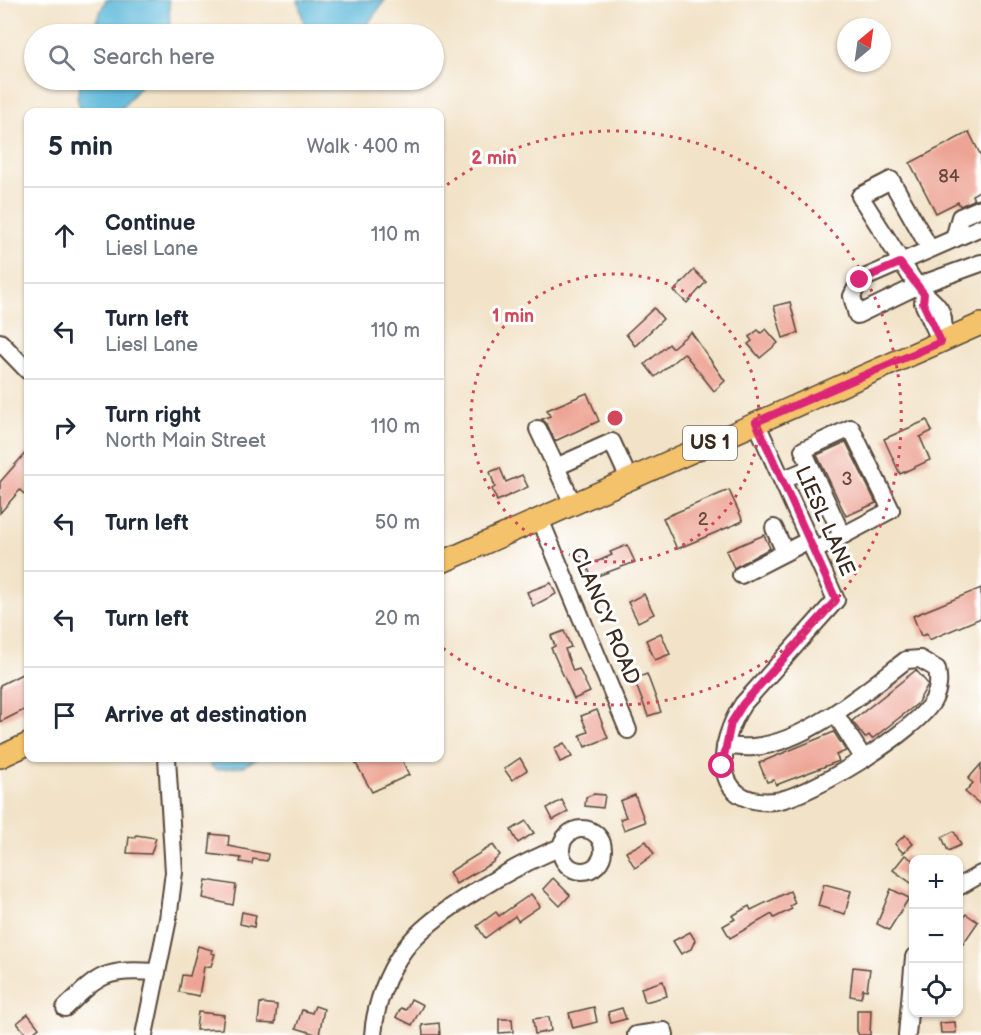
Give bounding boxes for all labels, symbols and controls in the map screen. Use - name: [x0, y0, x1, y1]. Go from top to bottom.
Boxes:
- north arrow: [837, 18, 891, 72]
- search box: [24, 24, 444, 90]
- icon: search: [45, 41, 78, 74]
- text: Search here: [93, 44, 215, 71]
- text: 5 min: [48, 132, 113, 163]
- text: Walk · 400 m: [307, 135, 420, 159]
- text: 2 min: [471, 148, 517, 169]
- house number: 84: [938, 166, 960, 187]
- text: Continue: [105, 210, 195, 237]
- icon: ahead: [48, 219, 81, 252]
- text: 110 m: [371, 223, 420, 247]
- text: Liesl Lane: [105, 237, 198, 261]
- route end: [846, 266, 872, 292]
- text: Turn left: [105, 306, 189, 333]
- text: 1 min: [492, 306, 534, 327]
- icon: left: [48, 315, 81, 348]
- text: 110 m: [371, 319, 420, 343]
- text: Liesl Lane: [105, 333, 198, 357]
- text: Turn right: [105, 402, 201, 429]
- centre of rings: [605, 408, 625, 428]
- icon: right: [48, 411, 81, 444]
- text: 110 m: [371, 415, 420, 439]
- road number: US 1: [683, 426, 737, 460]
- text: North Main Street: [105, 429, 266, 453]
- street label: LIESL LANE: [790, 462, 860, 580]
- house number: 3: [841, 469, 853, 490]
- icon: left: [48, 507, 81, 540]
- house number: 2: [698, 509, 709, 530]
- text: Turn left: [105, 510, 189, 537]
- text: 50 m: [375, 511, 420, 535]
- street label: CLANCY ROAD: [565, 543, 645, 689]
- icon: left: [48, 603, 81, 636]
- text: Turn left: [105, 606, 189, 633]
- text: 20 m: [375, 607, 420, 631]
- icon: arrive: [48, 699, 81, 732]
- text: Arrive at destination: [105, 702, 307, 729]
- route start: [708, 752, 734, 778]
- map controls: [909, 855, 963, 1017]
- button: +: [909, 855, 963, 909]
- button: −: [909, 909, 963, 963]
- button: locate: [909, 963, 963, 1017]

